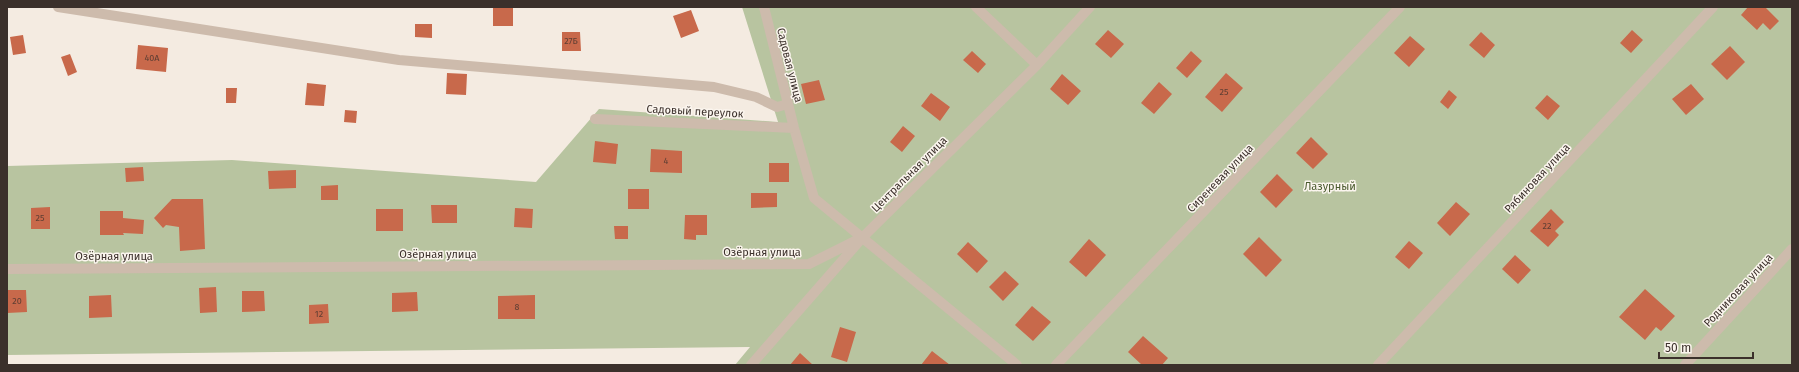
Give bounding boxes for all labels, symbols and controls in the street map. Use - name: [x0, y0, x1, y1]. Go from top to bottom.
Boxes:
- street label: Садовая улица: [774, 27, 805, 104]
- house number: 27Б: [564, 36, 578, 46]
- house number: 40А: [145, 53, 160, 63]
- house number: 25: [1220, 87, 1229, 97]
- street label: Садовый переулок: [646, 102, 744, 121]
- street label: Центральная улица: [869, 134, 950, 215]
- street label: Рябиновая улица: [1502, 141, 1573, 216]
- street label: Сиреневая улица: [1185, 142, 1256, 215]
- house number: 4: [664, 156, 669, 166]
- park label: Лазурный: [1304, 180, 1356, 193]
- house number: 25: [36, 213, 45, 223]
- house number: 22: [1543, 221, 1551, 231]
- street label: Озёрная улица: [723, 246, 801, 259]
- street label: Озёрная улица: [399, 248, 477, 261]
- street label: Озёрная улица: [75, 250, 153, 263]
- street label: Родниковая улица: [1701, 251, 1776, 330]
- house number: 20: [12, 296, 22, 306]
- house number: 8: [515, 302, 520, 312]
- house number: 12: [315, 309, 323, 319]
- scale bar: [1659, 334, 1753, 360]
- text: 50 m: [1665, 341, 1691, 355]

